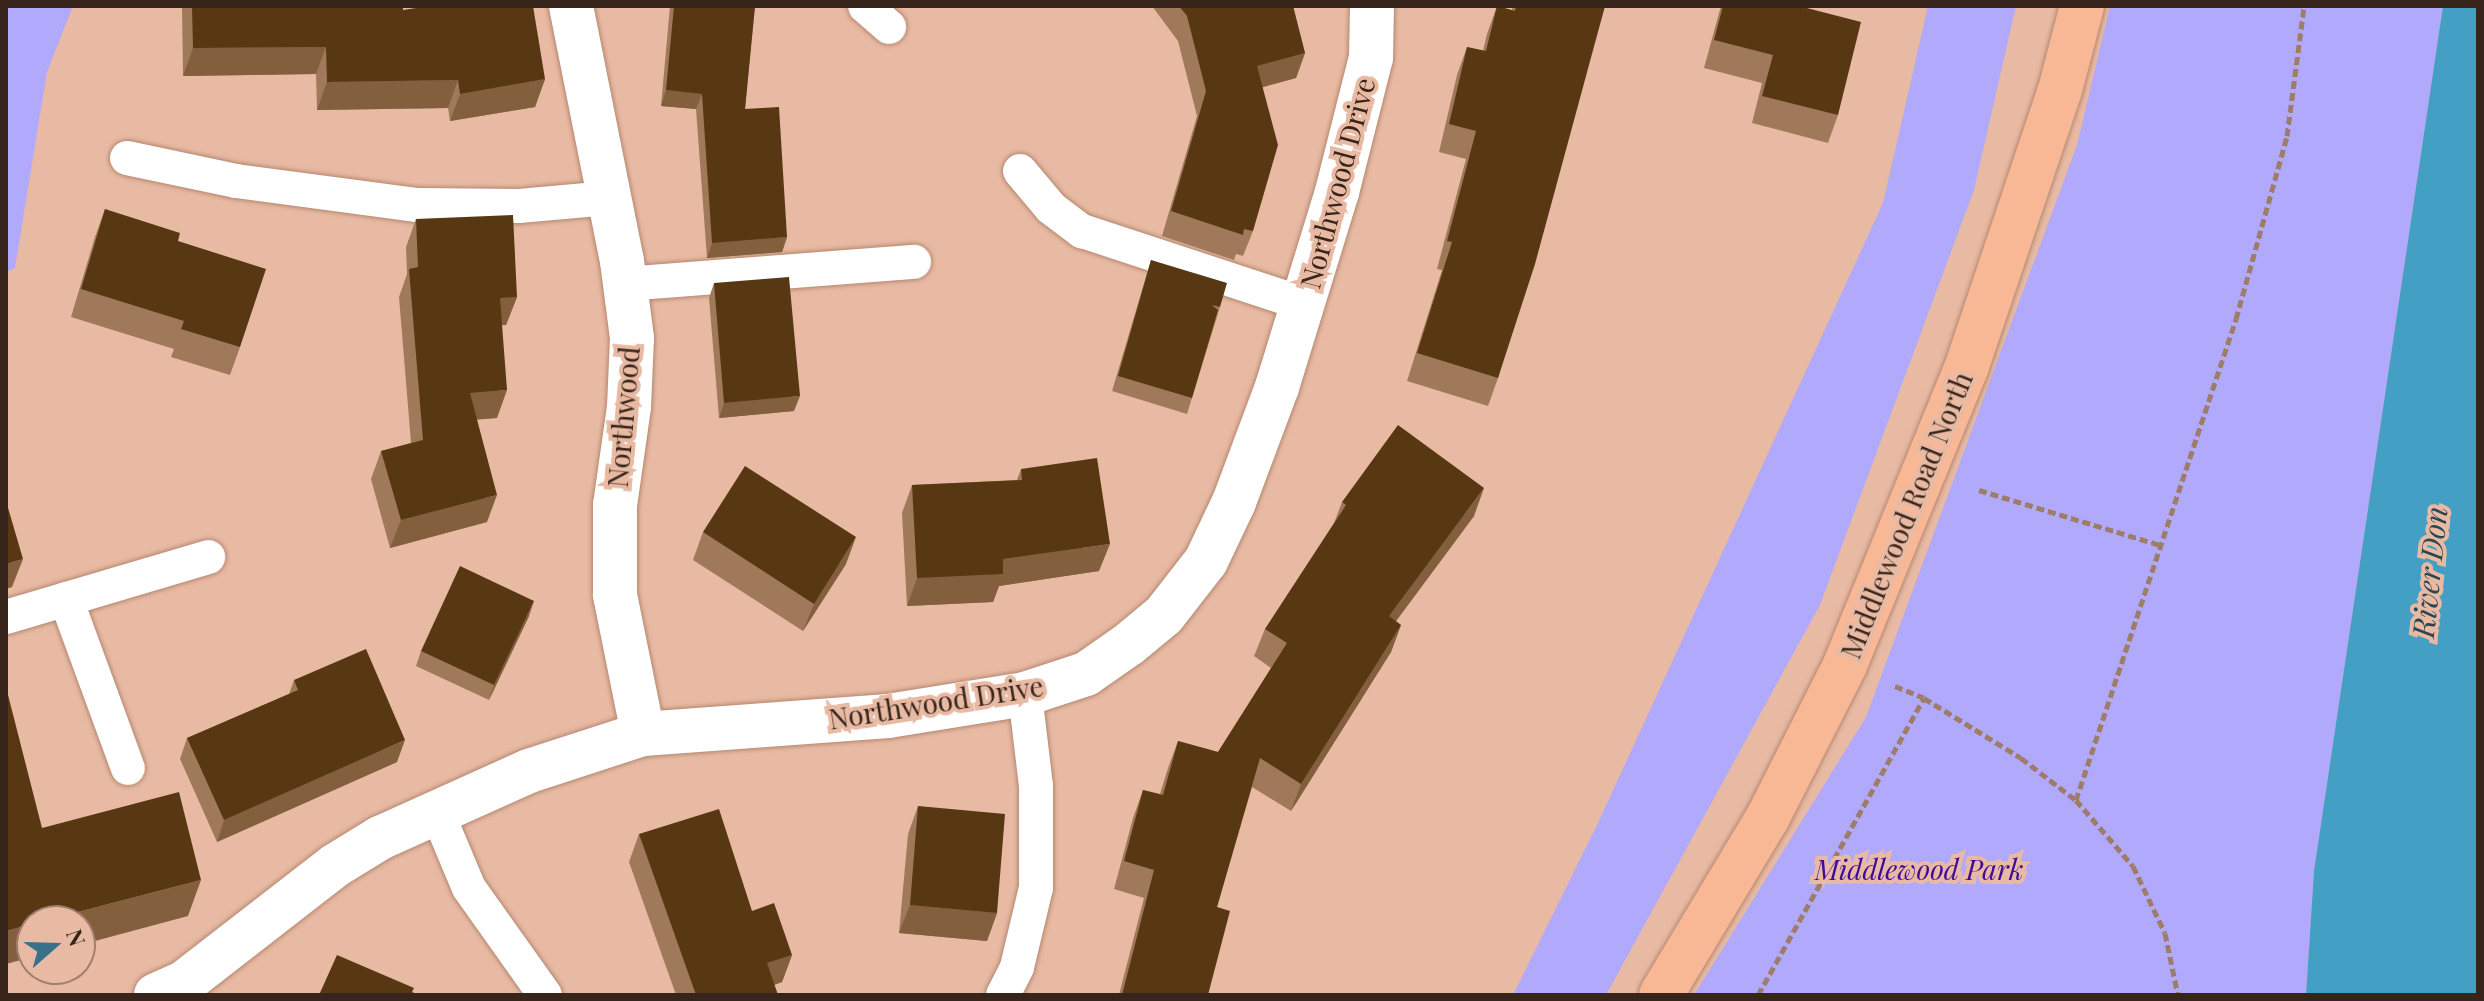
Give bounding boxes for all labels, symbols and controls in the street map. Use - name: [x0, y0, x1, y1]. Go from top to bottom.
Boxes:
- street label: Northwood Drive: [1293, 74, 1381, 292]
- street label: Northwood: [600, 345, 646, 489]
- street label: Middlewood Road North: [1833, 367, 1979, 663]
- water label: River Don: [2404, 504, 2454, 640]
- street label: Northwood Drive: [826, 668, 1046, 736]
- park label: Middlewood Park: [1815, 852, 2023, 886]
- north arrow: [16, 905, 96, 985]
- text: N: [60, 925, 93, 950]

